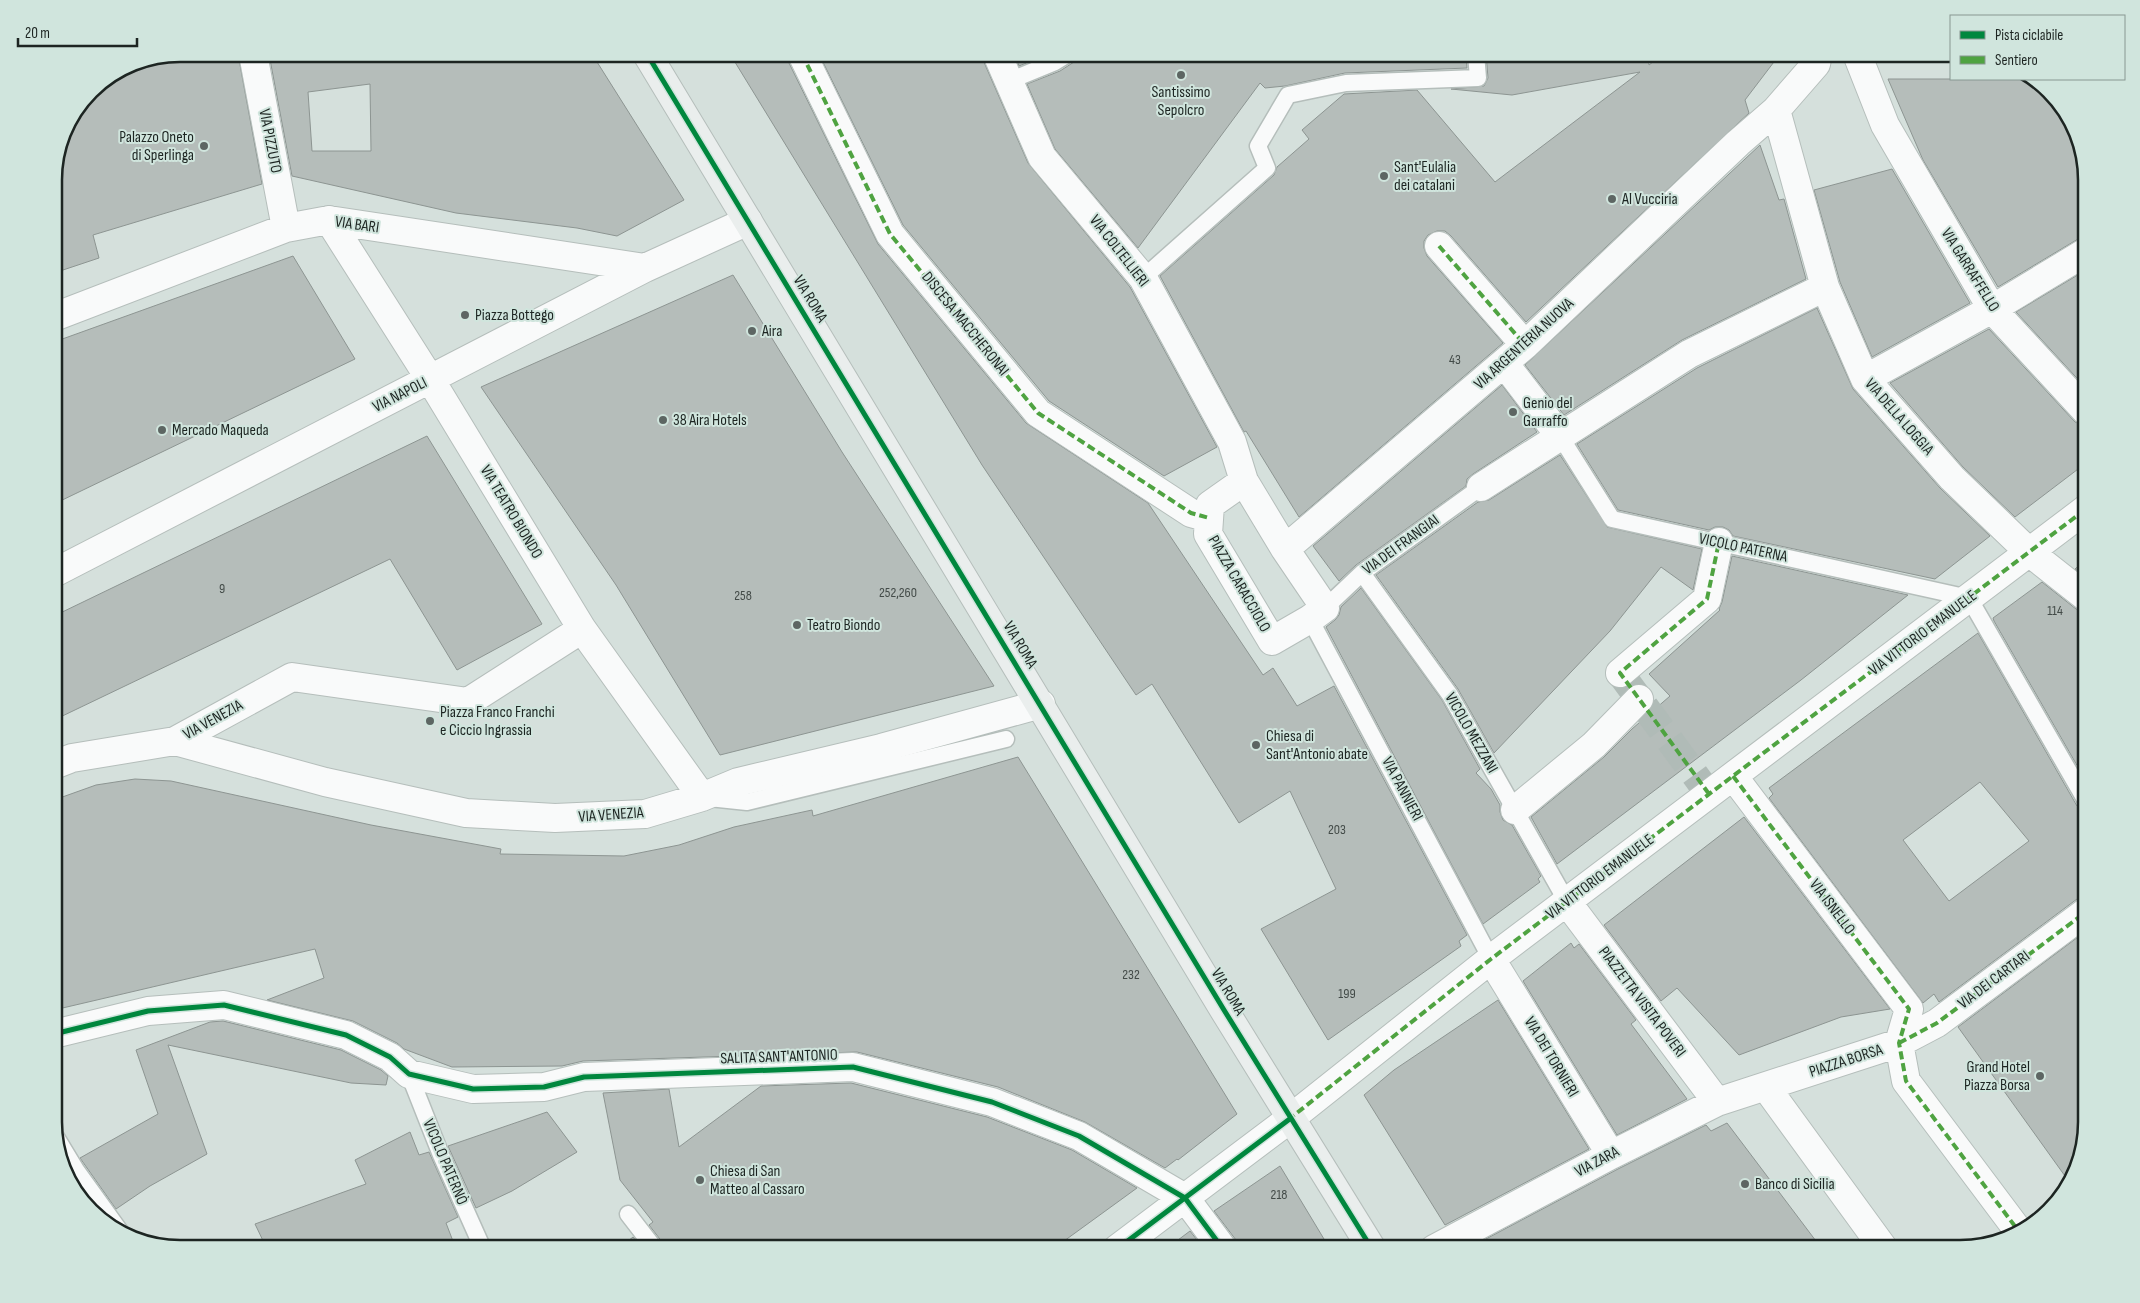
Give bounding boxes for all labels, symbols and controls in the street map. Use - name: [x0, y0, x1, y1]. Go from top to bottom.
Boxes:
- scale bar: [18, 15, 136, 47]
- legend: [1950, 15, 2125, 80]
- text: 20 m: [25, 24, 50, 43]
- text: Pista ciclabile: [1995, 26, 2063, 45]
- text: Sentiero: [1995, 51, 2038, 70]
- marker: Santissimo Sepolcro: [1175, 69, 1187, 81]
- place label: Santissimo Sepolcro: [1151, 83, 1211, 120]
- street label: VIA PIZZUTO: [254, 107, 286, 175]
- place label: Palazzo Oneto di Sperlinga: [119, 128, 194, 165]
- marker: Palazzo Oneto di Sperlinga: [198, 140, 210, 152]
- place label: Sant'Eulalia dei catalani: [1394, 158, 1456, 195]
- marker: Sant'Eulalia dei catalani: [1378, 170, 1390, 182]
- place label: Al Vucciria: [1621, 190, 1678, 209]
- marker: Al Vucciria: [1606, 193, 1618, 205]
- street label: VIA COLTELLIERI: [1085, 211, 1153, 291]
- street label: VIA BARI: [334, 213, 380, 237]
- street label: VIA GARRAFFELLO: [1937, 225, 2003, 315]
- street label: DISCESA MACCHERONAI: [917, 268, 1013, 380]
- street label: VIA ROMA: [789, 272, 831, 326]
- street label: VIA ARGENTERIA NUOVA: [1470, 294, 1578, 394]
- place label: Piazza Bottego: [475, 306, 554, 325]
- marker: Piazza Bottego: [459, 309, 471, 321]
- place label: Aira: [761, 322, 782, 341]
- marker: Aira: [746, 325, 758, 337]
- house number: 43: [1449, 351, 1461, 368]
- street label: VIA NAPOLI: [370, 373, 430, 417]
- street label: VIA DELLA LOGGIA: [1861, 375, 1938, 459]
- place label: Genio del Garraffo: [1523, 394, 1573, 431]
- marker: Genio del Garraffo: [1507, 406, 1519, 418]
- place label: 38 Aira Hotels: [673, 411, 747, 430]
- marker: 38 Aira Hotels: [657, 414, 669, 426]
- place label: Mercado Maqueda: [172, 421, 269, 440]
- marker: Mercado Maqueda: [156, 424, 168, 436]
- street label: VIA TEATRO BIONDO: [476, 462, 546, 562]
- street label: VIA DEI FRANGIAI: [1359, 511, 1443, 579]
- street label: VICOLO PATERNA: [1697, 529, 1789, 567]
- street label: PIAZZA CARACCIOLO: [1204, 532, 1274, 636]
- house number: 9: [219, 580, 225, 597]
- house number: 252,260: [879, 584, 917, 601]
- street label: VIA VITTORIO EMANUELE: [1865, 586, 1981, 680]
- house number: 258: [734, 587, 752, 604]
- house number: 114: [2047, 602, 2063, 619]
- place label: Teatro Biondo: [807, 616, 880, 635]
- street label: VIA ROMA: [999, 618, 1041, 672]
- marker: Teatro Biondo: [791, 619, 803, 631]
- street label: VICOLO MEZZANI: [1440, 689, 1502, 777]
- street label: VIA VENEZIA: [180, 696, 246, 744]
- place label: Piazza Franco Franchi e Ciccio Ingrassia: [440, 703, 555, 740]
- marker: Piazza Franco Franchi e Ciccio Ingrassia: [424, 715, 436, 727]
- place label: Chiesa di Sant'Antonio abate: [1266, 727, 1368, 764]
- marker: Chiesa di Sant'Antonio abate: [1250, 739, 1262, 751]
- street label: VIA PANNIERI: [1377, 754, 1427, 824]
- street label: VIA VENEZIA: [578, 803, 644, 827]
- house number: 203: [1328, 821, 1346, 838]
- street label: VIA VITTORIO EMANUELE: [1542, 830, 1658, 924]
- street label: VIA ISNELLO: [1805, 876, 1859, 938]
- street label: PIAZZETTA VISITA POVERI: [1594, 943, 1690, 1061]
- street label: VIA DEI CARTARI: [1954, 947, 2034, 1013]
- street label: VIA ROMA: [1207, 965, 1249, 1019]
- house number: 232: [1122, 966, 1140, 983]
- house number: 199: [1338, 985, 1356, 1002]
- street label: VIA DEI TORNIERI: [1520, 1013, 1582, 1101]
- street label: PIAZZA BORSA: [1807, 1040, 1885, 1082]
- street label: SALITA SANT'ANTONIO: [720, 1045, 838, 1069]
- place label: Grand Hotel Piazza Borsa: [1964, 1058, 2030, 1095]
- marker: Grand Hotel Piazza Borsa: [2034, 1070, 2046, 1082]
- street label: VICOLO PATERNÒ: [418, 1116, 472, 1208]
- street label: VIA ZARA: [1572, 1142, 1623, 1182]
- place label: Chiesa di San Matteo al Cassaro: [710, 1162, 805, 1199]
- marker: Chiesa di San Matteo al Cassaro: [694, 1174, 706, 1186]
- place label: Banco di Sicilia: [1755, 1175, 1835, 1194]
- marker: Banco di Sicilia: [1739, 1178, 1751, 1190]
- house number: 218: [1271, 1186, 1287, 1203]

